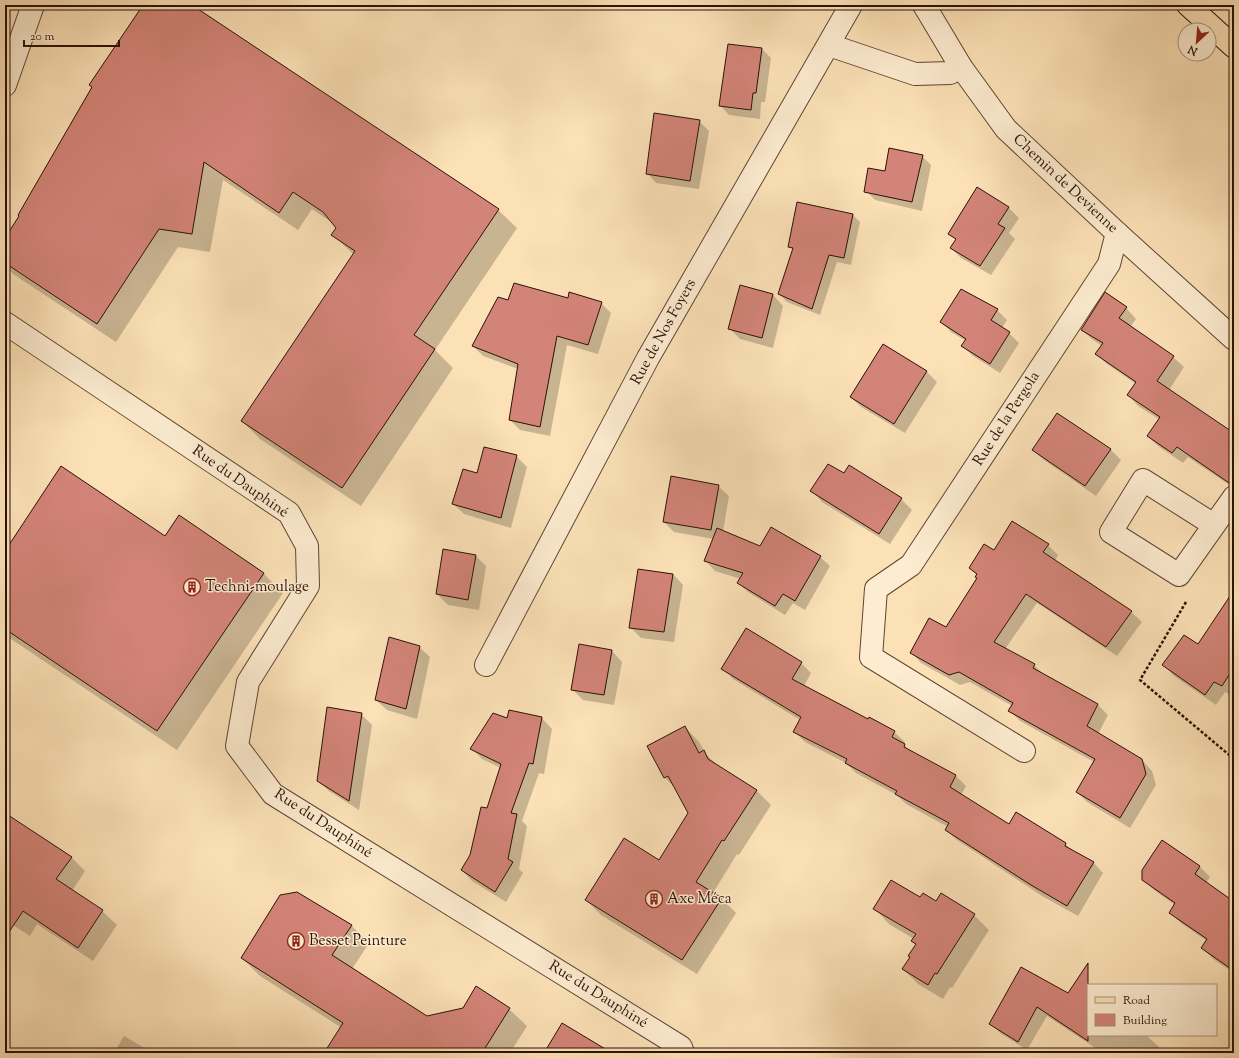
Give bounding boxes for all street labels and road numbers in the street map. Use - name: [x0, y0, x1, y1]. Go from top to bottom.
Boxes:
- street label: Chemin de Devienne: [1008, 130, 1122, 238]
- street label: Rue de Nos Foyers: [626, 275, 702, 389]
- street label: Rue de la Pergola: [969, 368, 1045, 470]
- street label: Rue du Dauphiné: [187, 441, 293, 523]
- street label: Rue du Dauphiné: [270, 784, 376, 864]
- street label: Rue du Dauphiné: [544, 956, 652, 1034]

